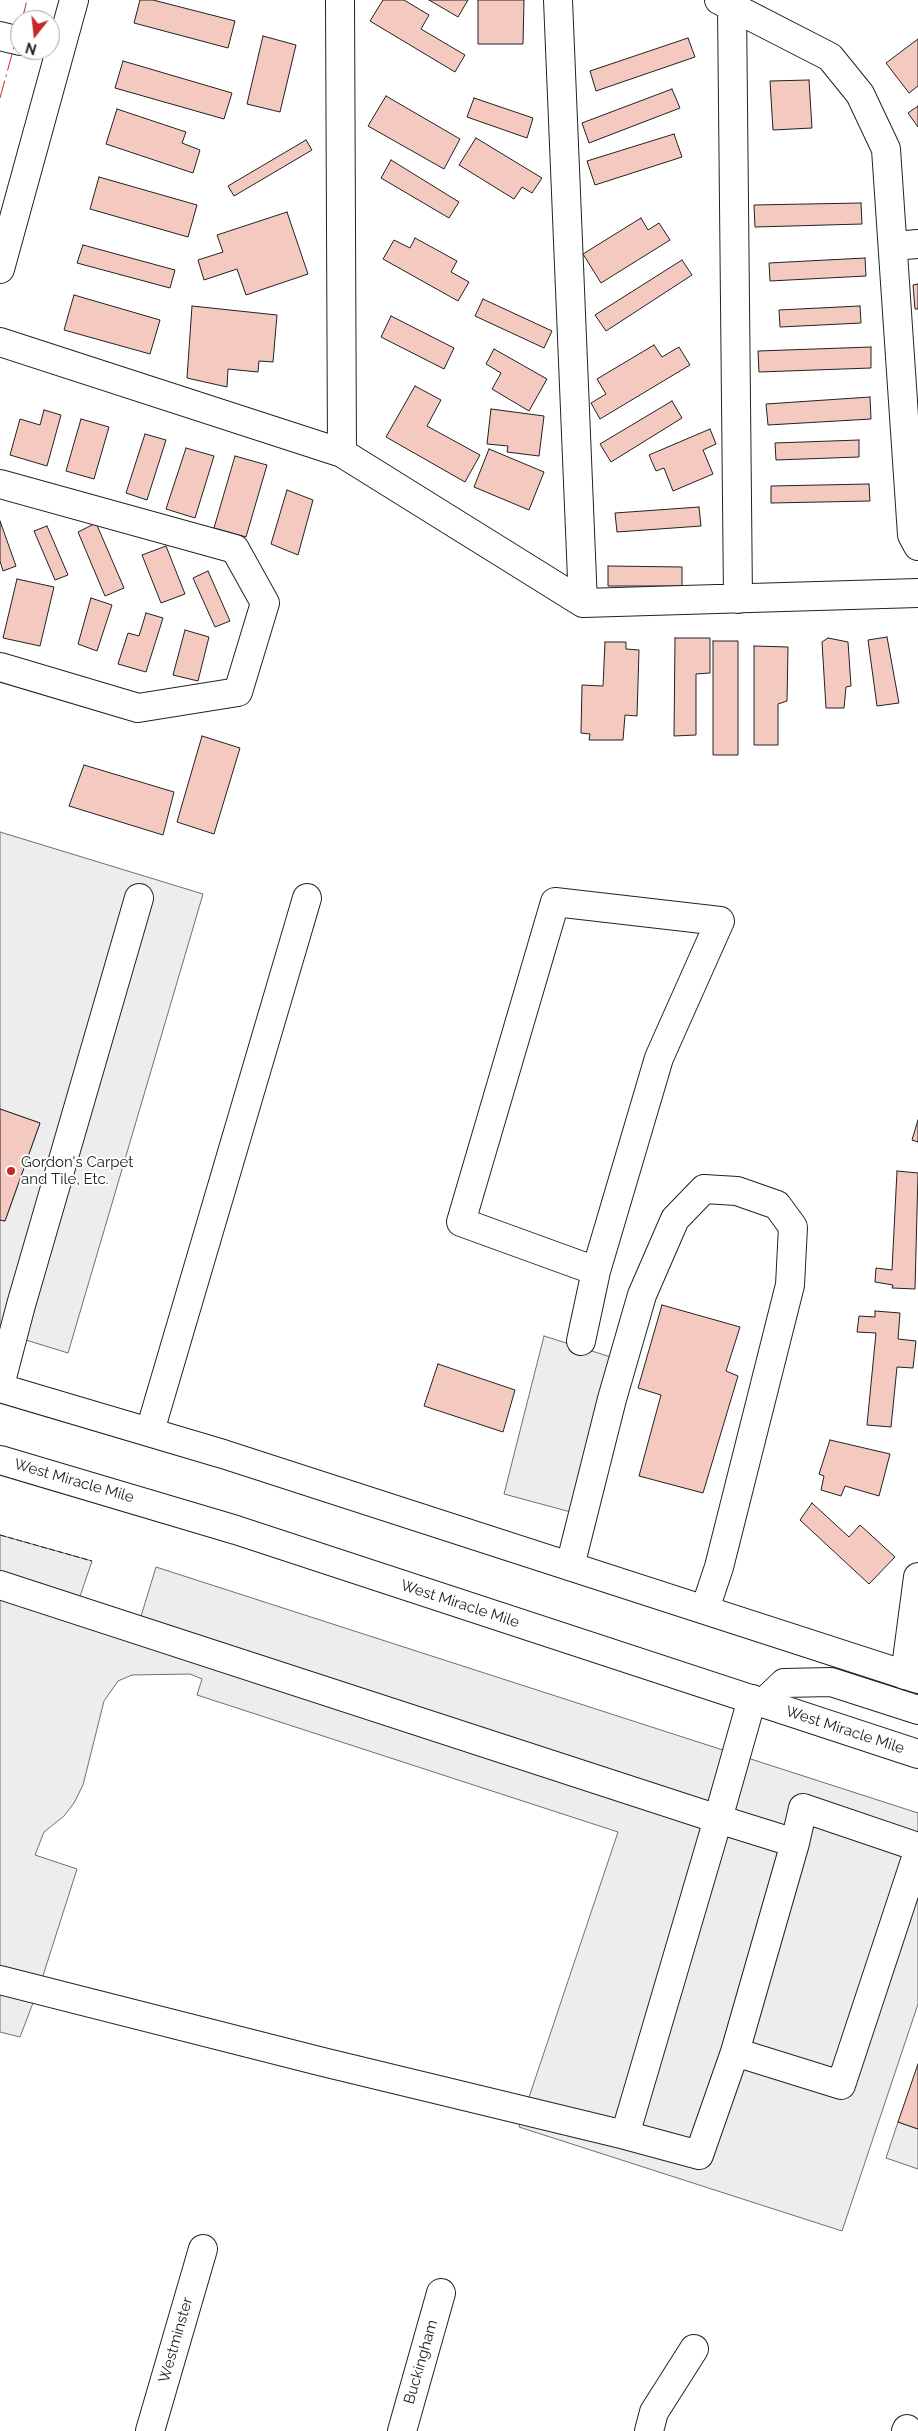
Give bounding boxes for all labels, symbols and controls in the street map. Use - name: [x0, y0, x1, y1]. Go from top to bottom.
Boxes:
- north arrow: [10, 10, 60, 60]
- text: N: [24, 39, 38, 58]
- place label: Gordon's Carpet and Tile, Etc.: [21, 1153, 133, 1188]
- marker: Gordon's Carpet and Tile, Etc.: [5, 1165, 17, 1177]
- street label: West Miracle Mile: [12, 1455, 136, 1507]
- street label: West Miracle Mile: [398, 1576, 522, 1632]
- street label: West Miracle Mile: [783, 1702, 907, 1758]
- street label: Westminster: [155, 2295, 197, 2385]
- street label: Buckingham: [400, 2318, 442, 2406]

